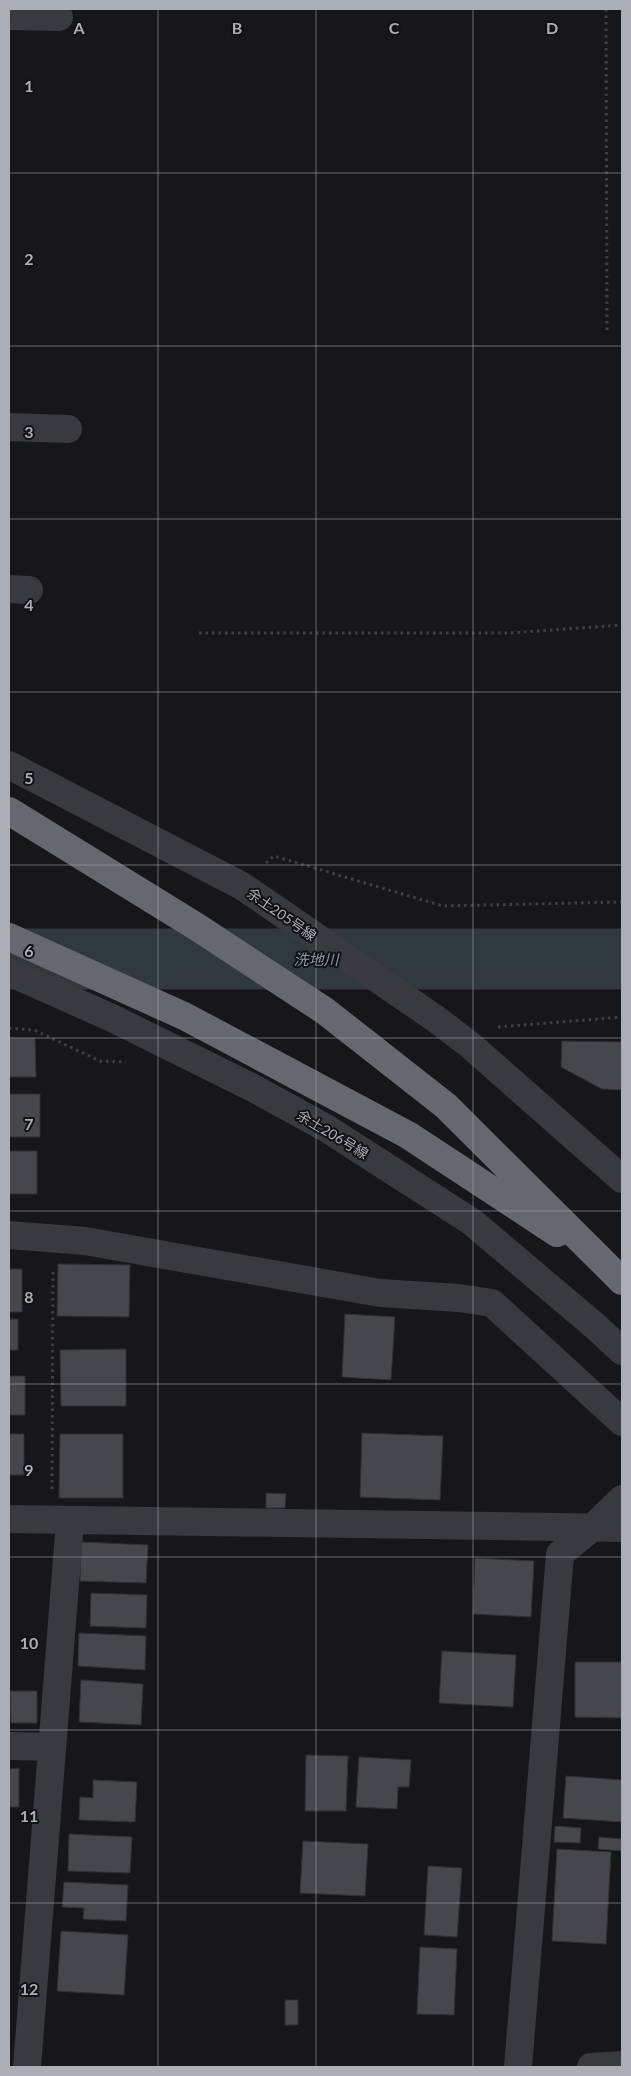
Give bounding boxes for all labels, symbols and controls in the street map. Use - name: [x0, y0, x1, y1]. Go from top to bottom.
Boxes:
- text: A: [72, 18, 85, 37]
- text: B: [232, 18, 242, 37]
- text: C: [389, 18, 400, 37]
- text: D: [546, 18, 558, 37]
- text: 1: [24, 76, 34, 95]
- text: 2: [24, 249, 34, 268]
- text: 3: [24, 422, 34, 441]
- text: 4: [24, 595, 34, 614]
- text: 5: [24, 768, 34, 787]
- street label: 余土205号線: [244, 884, 320, 944]
- text: 6: [24, 941, 34, 960]
- water label: 洗地川: [293, 950, 340, 968]
- street label: 余土206号線: [294, 1106, 372, 1162]
- text: 7: [24, 1114, 34, 1133]
- text: 8: [24, 1287, 34, 1306]
- text: 9: [24, 1460, 34, 1479]
- text: 10: [20, 1633, 38, 1652]
- text: 11: [20, 1806, 38, 1825]
- text: 12: [20, 1979, 38, 1998]

